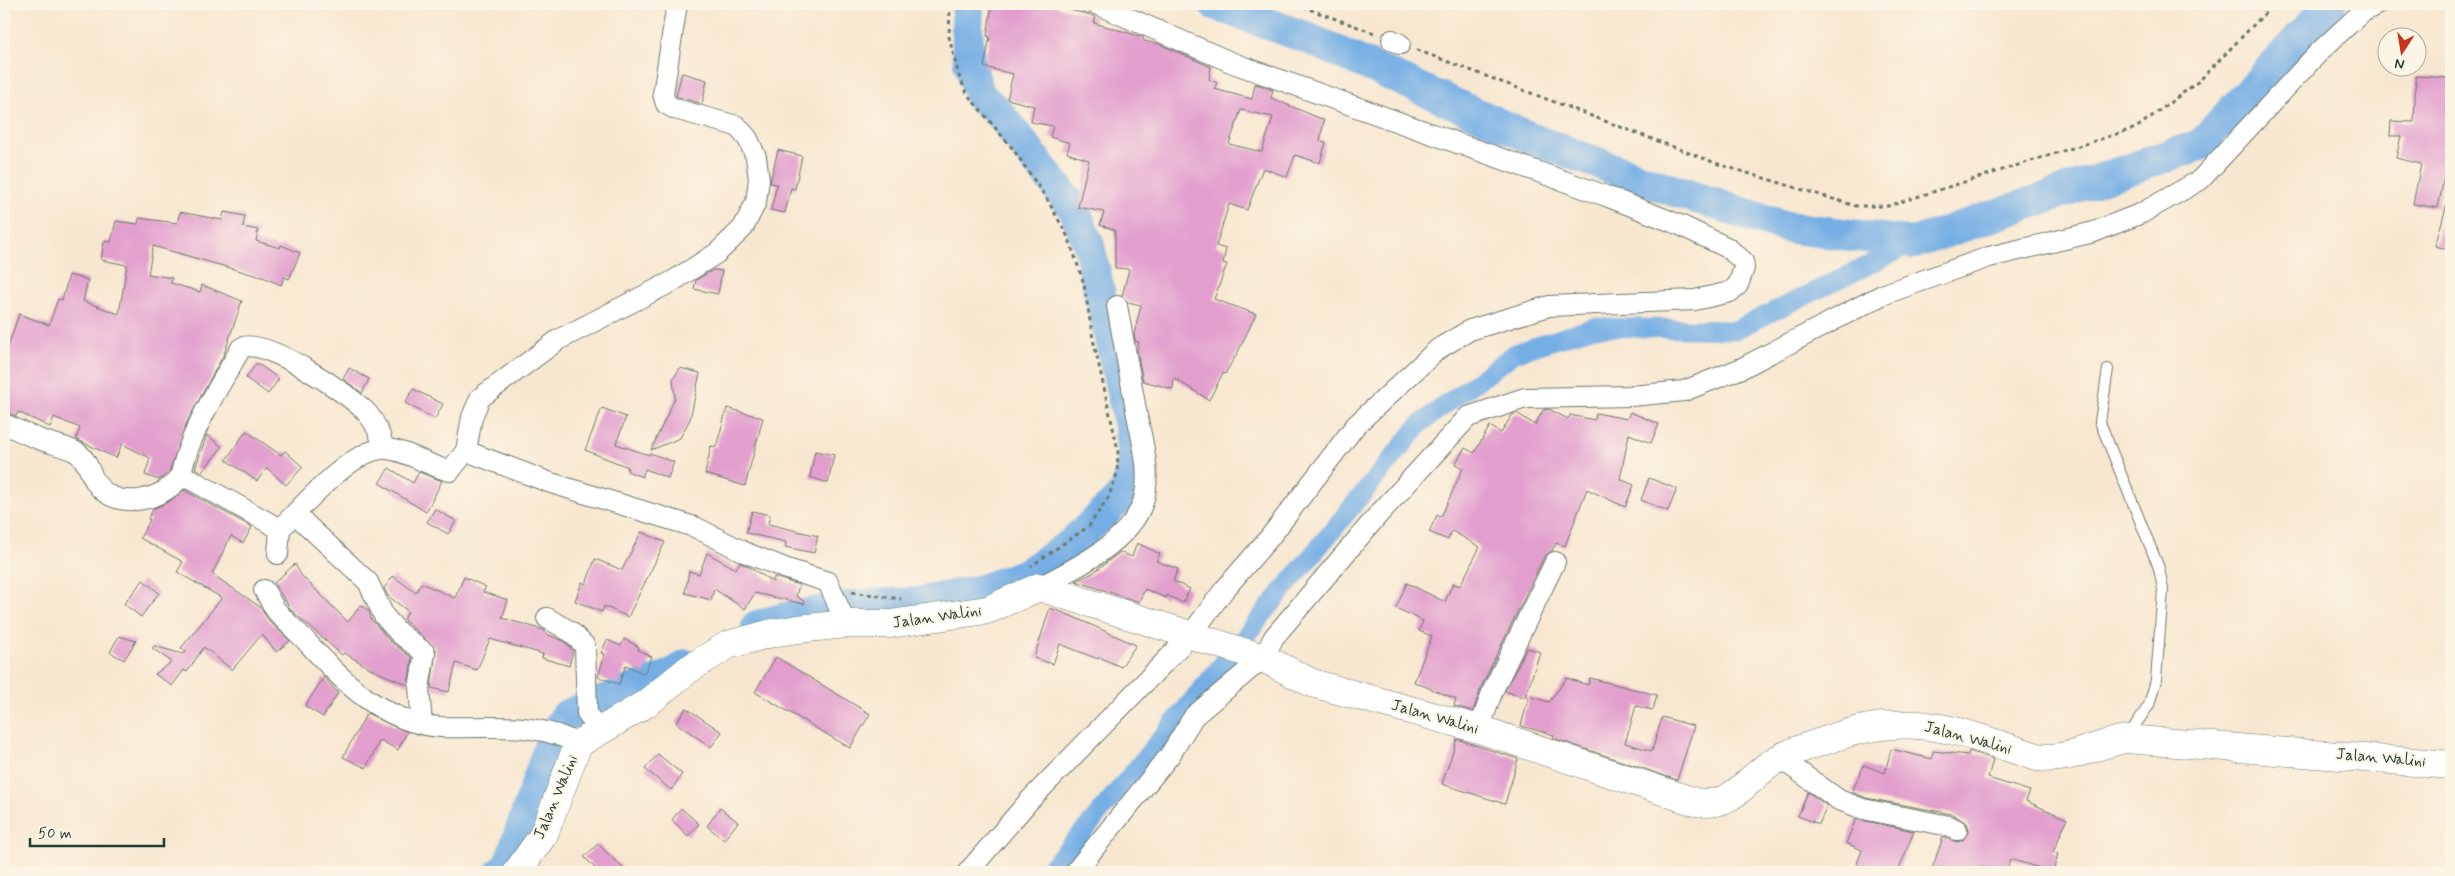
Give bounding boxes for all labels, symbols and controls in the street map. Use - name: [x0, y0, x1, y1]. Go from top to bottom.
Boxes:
- north arrow: [2378, 28, 2428, 78]
- text: N: [2393, 54, 2406, 74]
- street label: Jalan Walini: [891, 600, 983, 634]
- street label: Jalan Walini: [1389, 695, 1481, 740]
- street label: Jalan Walini: [1922, 716, 2014, 760]
- street label: Jalan Walini: [2335, 744, 2427, 772]
- street label: Jalan Walini: [529, 751, 583, 842]
- scale bar: [30, 816, 164, 848]
- text: 50 m: [38, 824, 72, 844]

